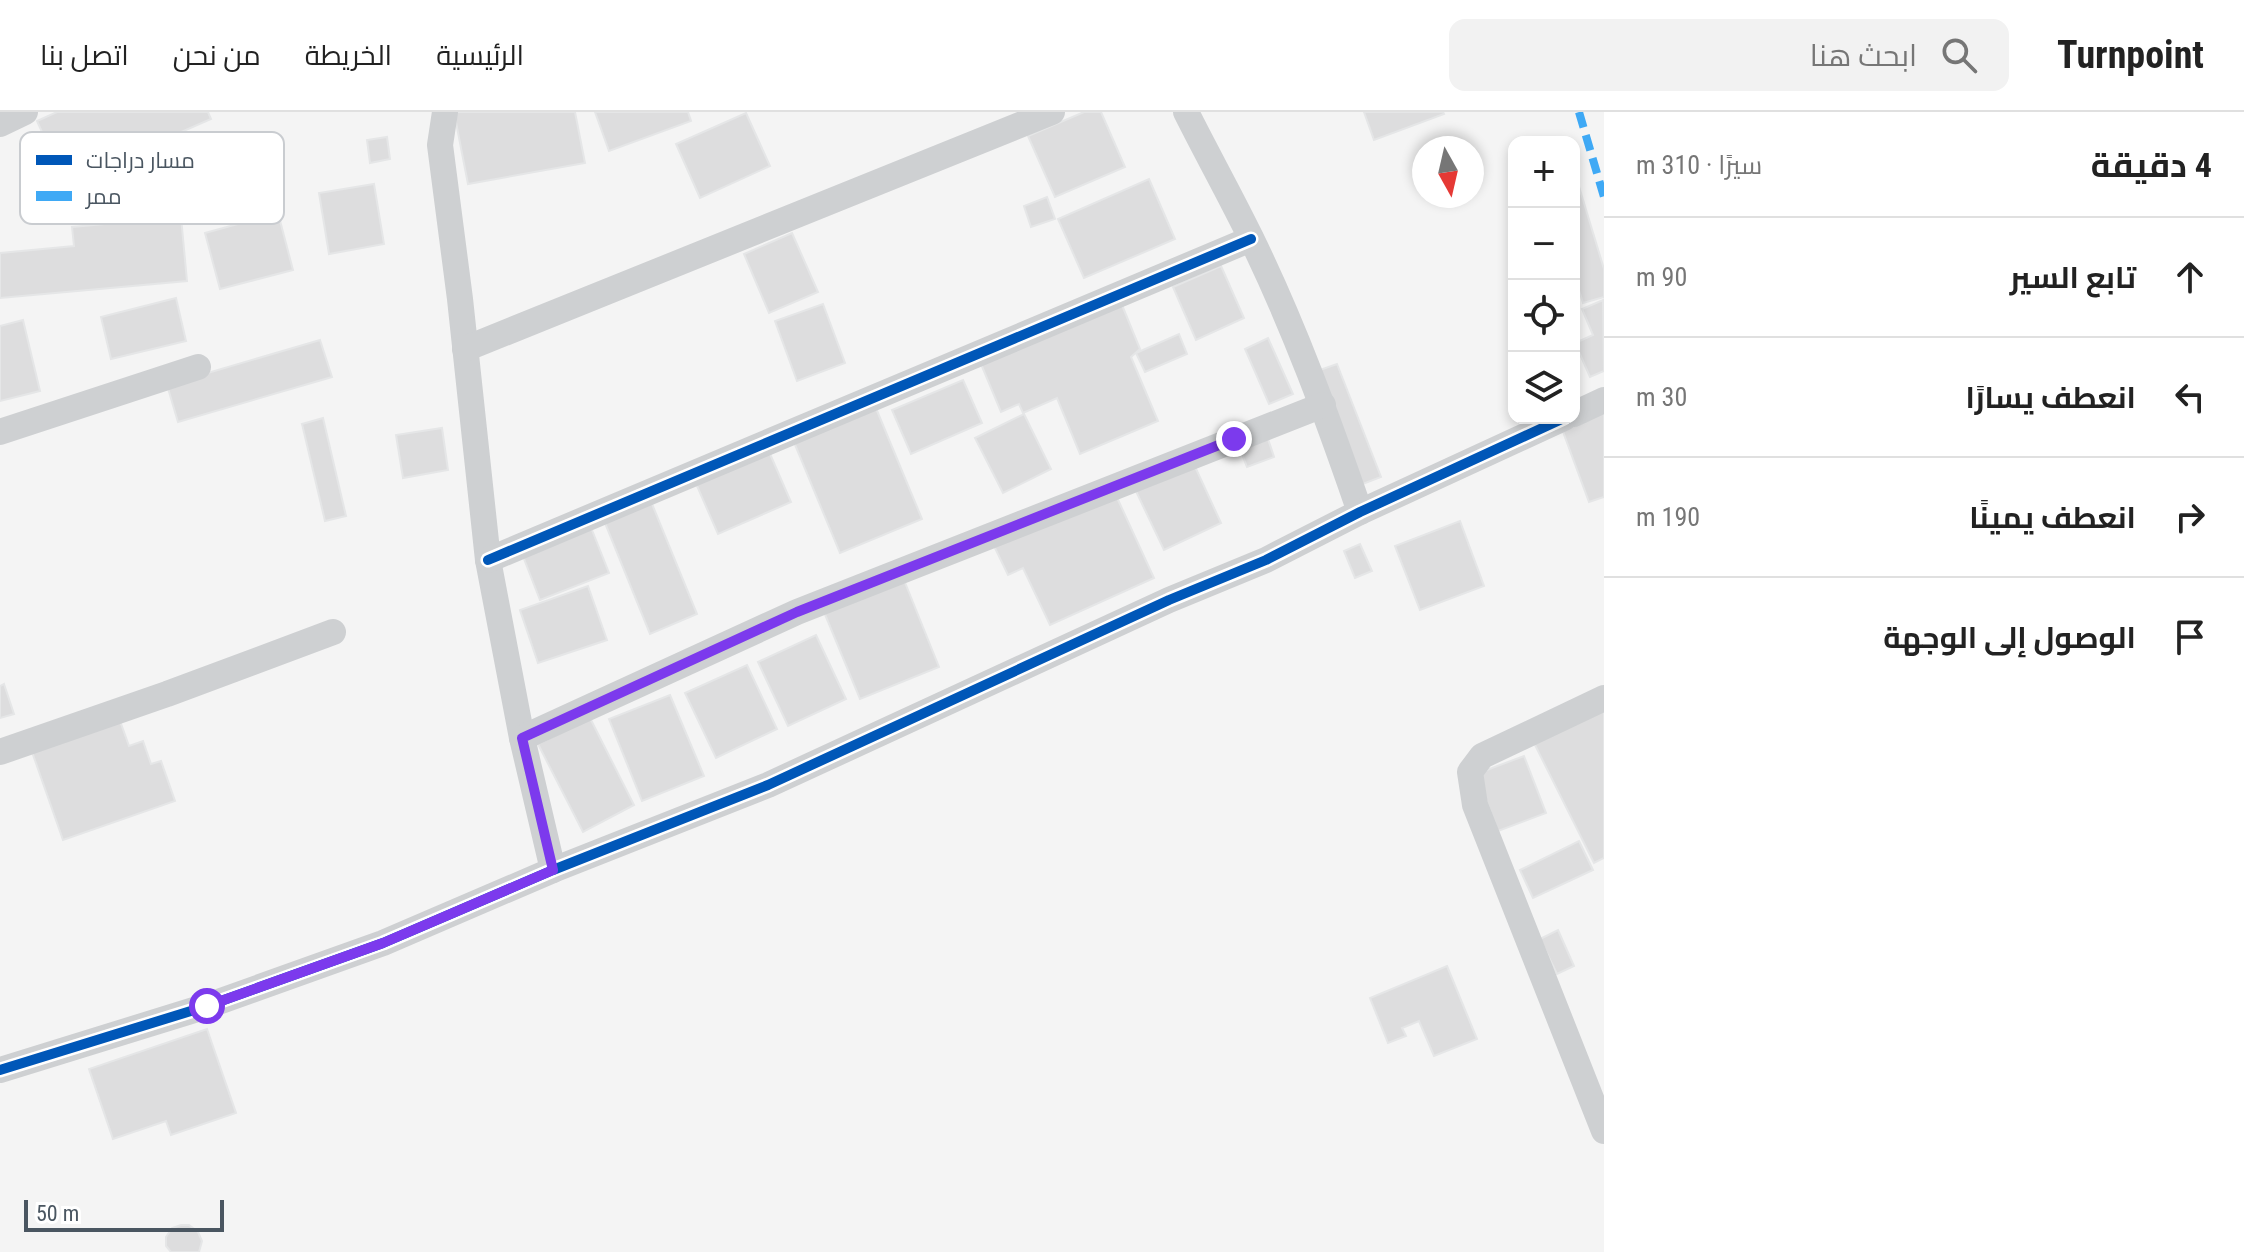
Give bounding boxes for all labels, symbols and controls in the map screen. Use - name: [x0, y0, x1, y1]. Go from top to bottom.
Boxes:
- search box: [1449, 19, 2009, 91]
- icon: search: [1937, 33, 1981, 77]
- text: Turnpoint: [2057, 33, 2204, 77]
- text: ابحث هنا: [1810, 38, 1917, 73]
- text: اتصل بنا: [40, 39, 129, 72]
- text: من نحن: [173, 39, 261, 72]
- text: الخريطة: [305, 39, 392, 72]
- text: الرئيسية: [436, 39, 524, 72]
- legend: [20, 132, 284, 224]
- north arrow: [1412, 136, 1484, 208]
- map controls: [1508, 136, 1580, 424]
- button: +: [1508, 136, 1580, 208]
- text: 4 دقيقة: [2091, 145, 2212, 185]
- text: مسار دراجات: [86, 148, 195, 173]
- text: سيرًا · 310 m: [1636, 150, 1762, 180]
- text: ممر: [84, 184, 122, 209]
- button: −: [1508, 208, 1580, 280]
- icon: ahead: [2168, 255, 2212, 299]
- text: تابع السير: [2010, 260, 2136, 295]
- text: 90 m: [1636, 262, 1687, 292]
- button: locate: [1508, 280, 1580, 352]
- button: layers: [1508, 352, 1580, 424]
- icon: left: [2168, 375, 2212, 419]
- text: انعطف يسارًا: [1965, 380, 2136, 415]
- text: 30 m: [1636, 382, 1687, 412]
- route end: [1216, 421, 1252, 457]
- icon: right: [2168, 495, 2212, 539]
- text: انعطف يمينًا: [1969, 500, 2136, 535]
- text: 190 m: [1636, 502, 1700, 532]
- icon: arrive: [2168, 615, 2212, 659]
- text: الوصول إلى الوجهة: [1883, 620, 2136, 655]
- route start: [189, 988, 225, 1024]
- scale bar: [24, 1196, 224, 1232]
- text: 50 m: [36, 1201, 79, 1226]

